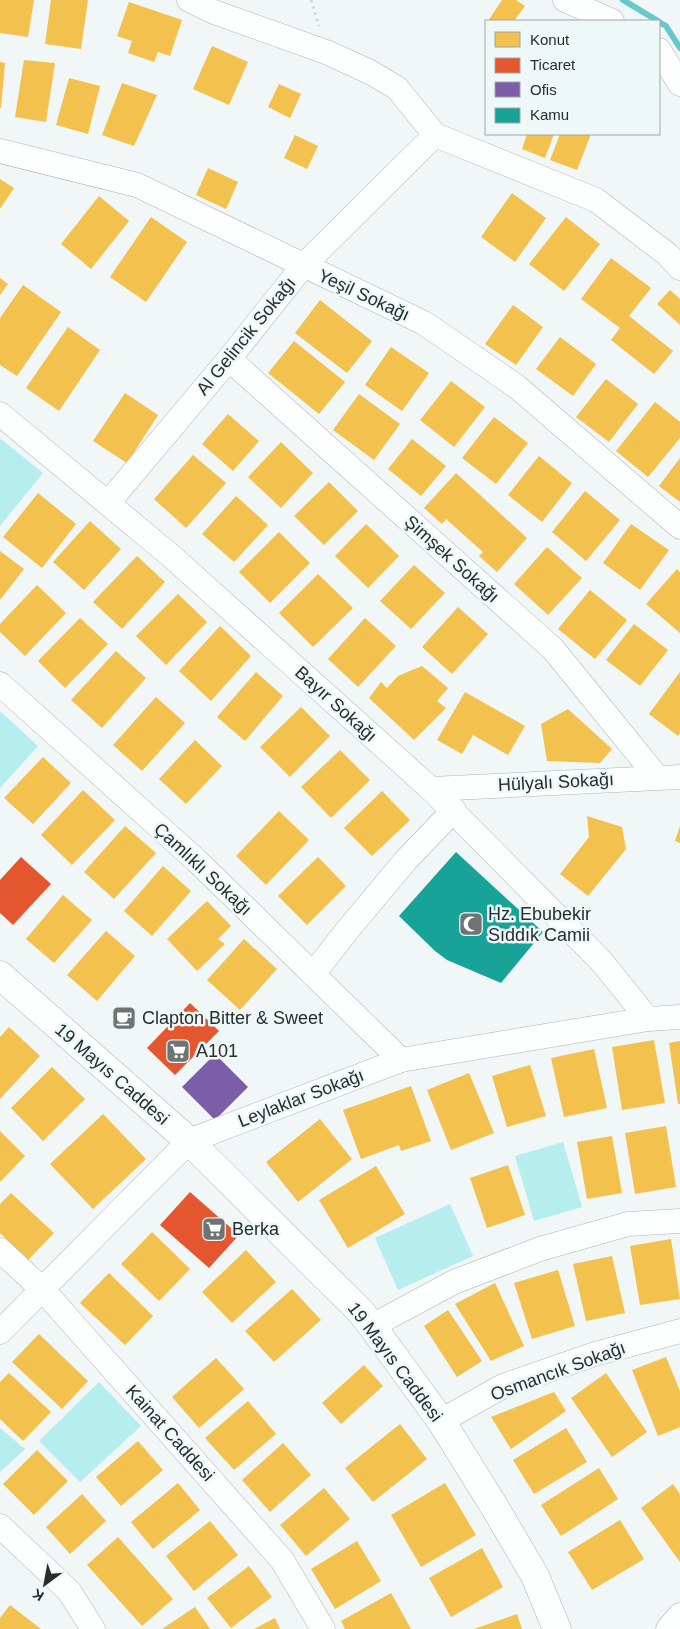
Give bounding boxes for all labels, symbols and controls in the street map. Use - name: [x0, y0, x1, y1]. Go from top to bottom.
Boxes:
- legend: [485, 20, 660, 135]
- text: Konut: [530, 31, 570, 48]
- text: Ticaret: [530, 56, 576, 73]
- text: Ofis: [530, 81, 557, 98]
- text: Kamu: [530, 106, 569, 123]
- street label: Yeşil Sokağı: [315, 265, 413, 325]
- street label: Al Gelincik Sokağı: [192, 273, 300, 399]
- street label: Şimşek Sokağı: [401, 511, 503, 607]
- street label: Bayır Sokağı: [291, 662, 381, 746]
- street label: Hülyalı Sokağı: [498, 769, 614, 795]
- street label: Çamlıklı Sokağı: [150, 819, 256, 919]
- place label: Hz. Ebubekir Sıddık Camii: [488, 904, 591, 945]
- mosque icon: Hz. Ebubekir Sıddık Camii: [458, 911, 484, 937]
- cafe icon: Clapton Bitter & Sweet: [111, 1005, 137, 1031]
- place label: Clapton Bitter & Sweet: [142, 1008, 323, 1028]
- street label: 19 Mayıs Caddesi: [51, 1019, 173, 1129]
- supermarket icon: A101: [165, 1038, 191, 1064]
- place label: A101: [196, 1041, 238, 1061]
- street label: Leylaklar Sokağı: [235, 1065, 367, 1131]
- supermarket icon: Berka: [201, 1216, 227, 1242]
- place label: Berka: [232, 1219, 280, 1239]
- street label: 19 Mayıs Caddesi: [344, 1298, 446, 1426]
- street label: Osmancık Sokağı: [488, 1337, 628, 1405]
- street label: Kainat Caddesi: [122, 1381, 218, 1485]
- north arrow: [20, 1559, 70, 1609]
- text: K: [30, 1586, 47, 1604]

